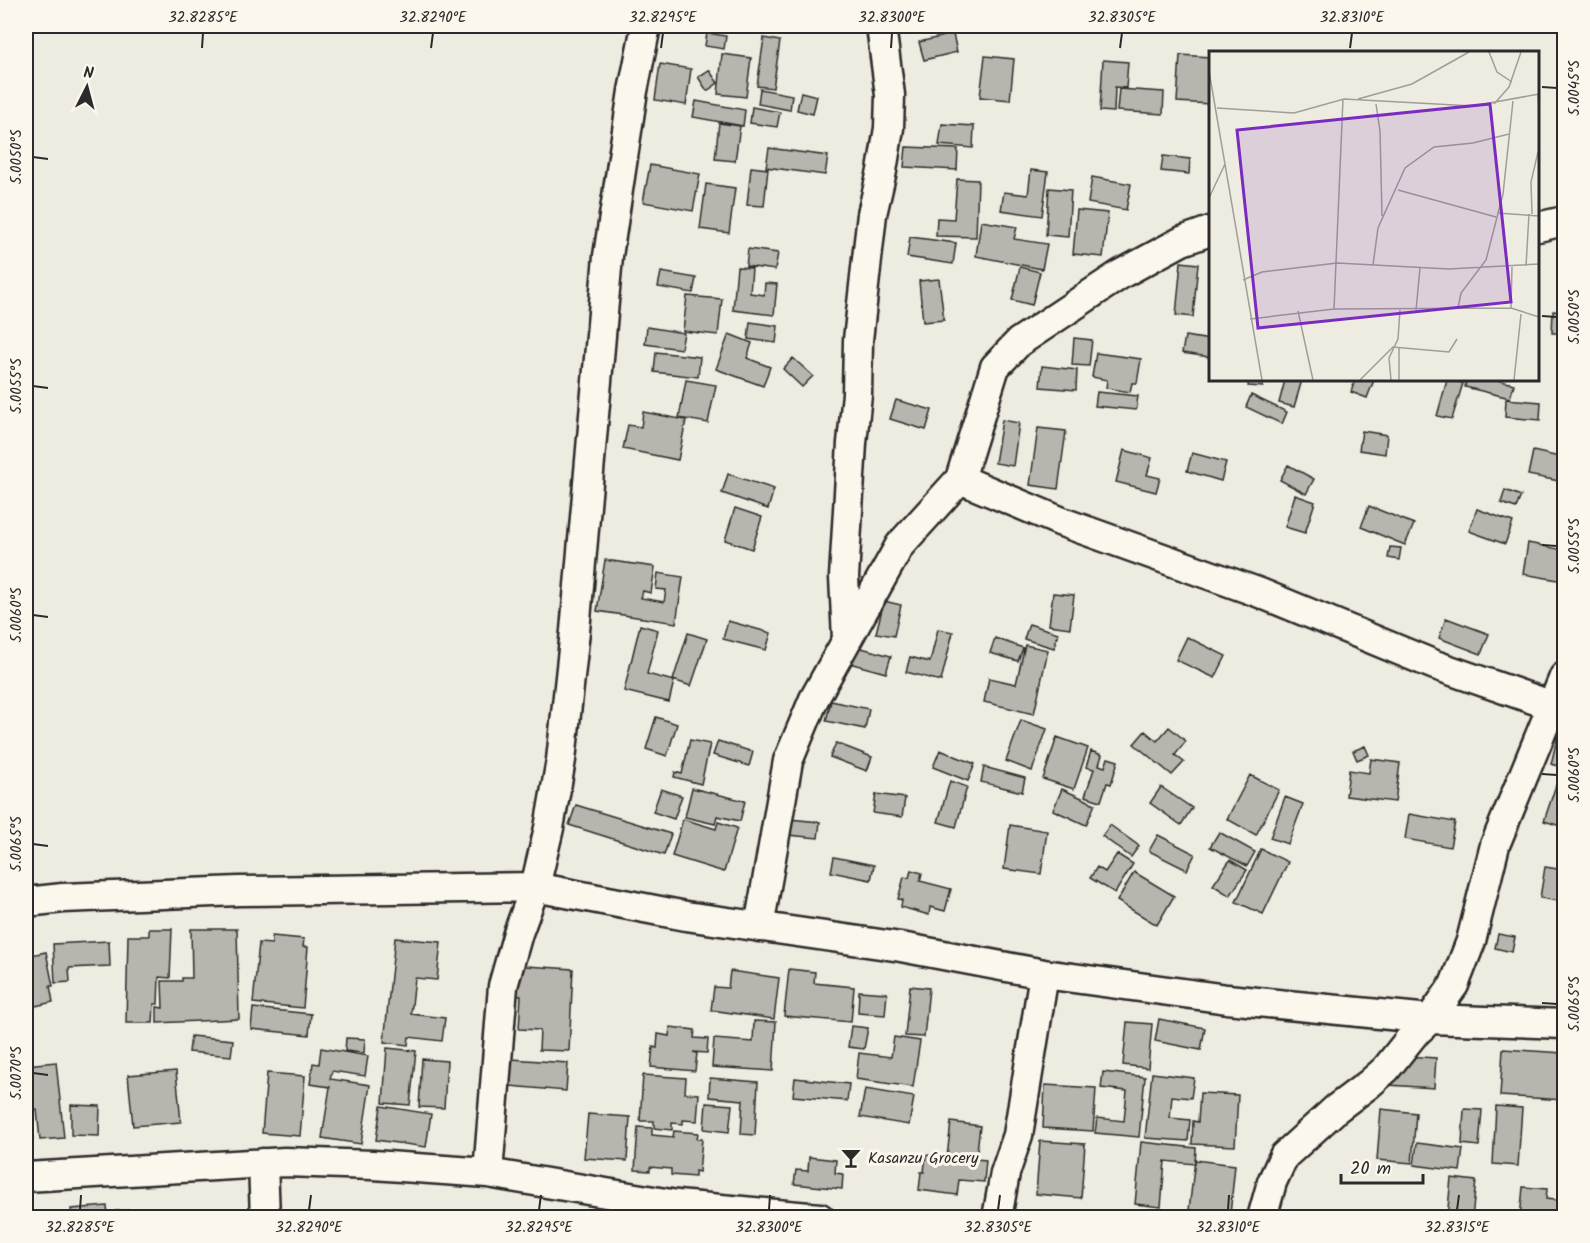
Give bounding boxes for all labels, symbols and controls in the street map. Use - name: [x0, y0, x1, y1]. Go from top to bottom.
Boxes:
- text: 32.8285°E: [168, 6, 239, 30]
- text: 32.8290°E: [399, 6, 468, 30]
- text: 32.8295°E: [629, 6, 698, 30]
- text: 32.8300°E: [858, 6, 927, 30]
- text: 32.8305°E: [1088, 6, 1157, 30]
- text: 32.8310°E: [1320, 6, 1385, 30]
- inset map: [1209, 51, 1539, 381]
- north arrow: [57, 57, 117, 117]
- text: 5.0045°S: [1563, 60, 1587, 116]
- text: N: [82, 61, 95, 87]
- text: 5.0050°S: [5, 129, 29, 185]
- text: 5.0050°S: [1563, 289, 1587, 345]
- text: 5.0055°S: [5, 358, 29, 414]
- text: 5.0055°S: [1563, 518, 1587, 574]
- text: 5.0060°S: [5, 587, 29, 643]
- text: 5.0060°S: [1563, 747, 1587, 803]
- text: 5.0065°S: [5, 816, 29, 872]
- text: 5.0065°S: [1563, 976, 1587, 1032]
- text: 5.0070°S: [5, 1046, 29, 1100]
- bar icon: Kasanzu Grocery: [839, 1146, 863, 1170]
- place label: Kasanzu Grocery: [868, 1146, 979, 1171]
- scale bar: [1341, 1147, 1424, 1185]
- text: 20 m: [1350, 1155, 1391, 1184]
- text: 32.8285°E: [45, 1216, 116, 1240]
- text: 32.8290°E: [275, 1216, 344, 1240]
- text: 32.8295°E: [505, 1216, 574, 1240]
- text: 32.8300°E: [735, 1216, 804, 1240]
- text: 32.8305°E: [964, 1216, 1033, 1240]
- text: 32.8310°E: [1196, 1216, 1261, 1240]
- text: 32.8315°E: [1424, 1216, 1491, 1240]

